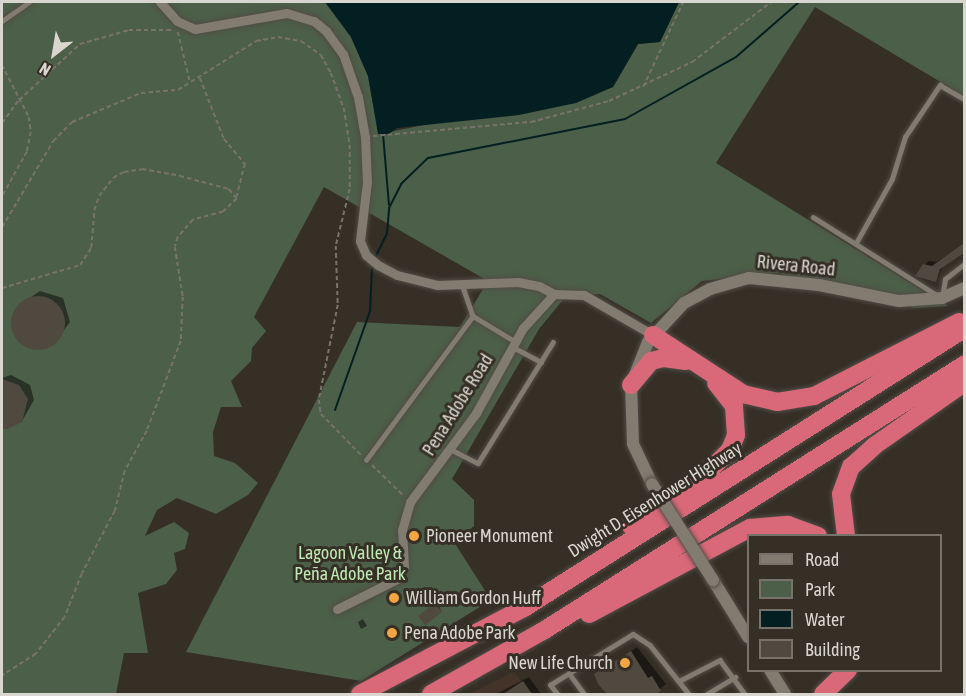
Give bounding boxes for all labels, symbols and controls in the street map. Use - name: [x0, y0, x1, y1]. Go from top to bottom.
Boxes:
- north arrow: [24, 24, 84, 84]
- text: N: [36, 59, 53, 80]
- street label: Rivera Road: [756, 251, 836, 281]
- street label: Pena Adobe Road: [418, 350, 498, 460]
- street label: Dwight D. Eisenhower Highway: [564, 438, 746, 562]
- place label: Pioneer Monument: [426, 525, 553, 547]
- marker: Pioneer Monument: [407, 529, 421, 543]
- legend: [747, 534, 942, 672]
- park label: Lagoon Valley & Peña Adobe Park: [294, 543, 406, 586]
- text: Road: [805, 549, 839, 570]
- text: Park: [805, 579, 835, 600]
- place label: William Gordon Huff: [406, 587, 541, 609]
- marker: William Gordon Huff: [387, 591, 401, 605]
- text: Water: [805, 609, 844, 630]
- place label: Pena Adobe Park: [404, 622, 515, 644]
- marker: Pena Adobe Park: [385, 626, 399, 640]
- text: Building: [805, 639, 860, 660]
- place label: New Life Church: [508, 652, 613, 674]
- marker: New Life Church: [618, 656, 632, 670]

